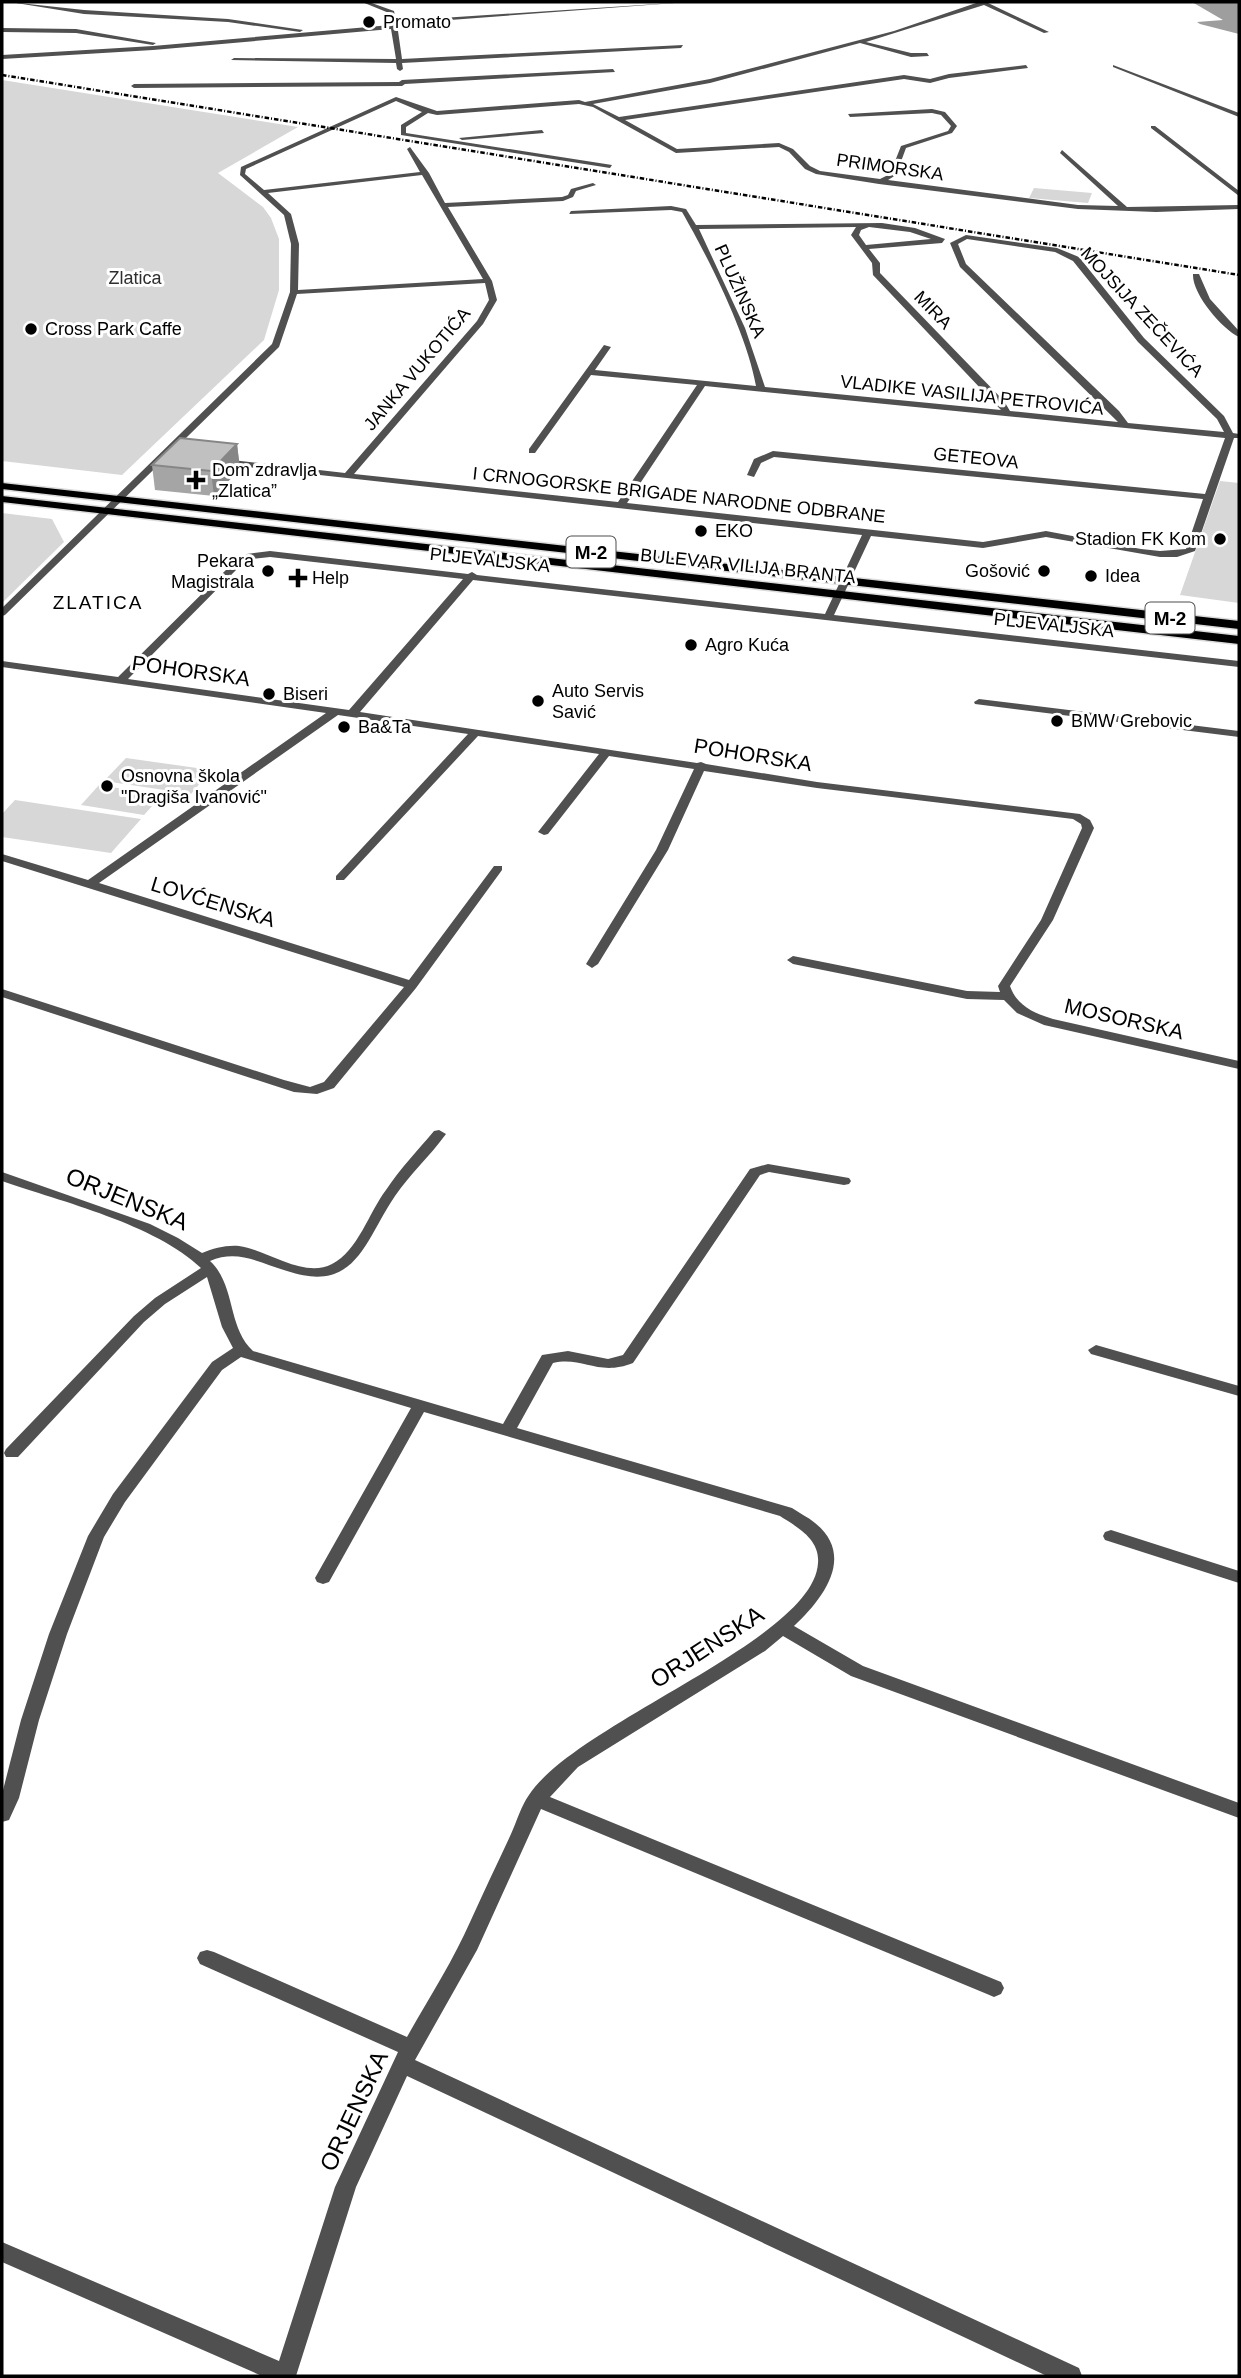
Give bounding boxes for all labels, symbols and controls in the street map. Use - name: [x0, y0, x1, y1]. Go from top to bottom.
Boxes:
- place label: Promato: [383, 12, 451, 32]
- marker: Promato: [361, 14, 377, 30]
- street label: PRIMORSKA: [835, 150, 945, 184]
- street label: PLUŽINSKA: [711, 241, 769, 341]
- street label: MOJSIJA ZEČEVIĆA: [1077, 242, 1208, 381]
- park label: Zlatica: [108, 268, 162, 288]
- street label: MIRA: [910, 287, 956, 333]
- street label: JANKA VUKOTIĆA: [359, 303, 474, 434]
- place label: Cross Park Caffe: [45, 319, 182, 339]
- marker: Cross Park Caffe: [23, 321, 39, 337]
- street label: VLADIKE VASILIJA PETROVIĆA: [839, 370, 1105, 419]
- street label: GETEOVA: [932, 444, 1020, 472]
- place label: Dom zdravlja „Zlatica”: [212, 460, 318, 501]
- street label: I CRNOGORSKE BRIGADE NARODNE ODBRANE: [472, 463, 886, 527]
- marker: Dom zdravlja „Zlatica”: [186, 470, 206, 490]
- place label: EKO: [715, 521, 753, 541]
- marker: EKO: [693, 523, 709, 539]
- place label: Stadion FK Kom: [1075, 529, 1206, 549]
- marker: Stadion FK Kom: [1212, 531, 1228, 547]
- road number: M-2: [566, 537, 616, 568]
- street label: PLJEVALJSKA: [429, 544, 551, 576]
- street label: BULEVAR VILIJA BRANTA: [639, 545, 857, 587]
- place label: Pekara Magistrala: [171, 551, 255, 592]
- place label: Gošović: [965, 561, 1030, 581]
- marker: Pekara Magistrala: [260, 563, 276, 579]
- marker: Gošović: [1036, 563, 1052, 579]
- place label: Idea: [1105, 566, 1141, 586]
- place label: Help: [312, 568, 349, 588]
- marker: Idea: [1083, 568, 1099, 584]
- marker: Help: [290, 570, 306, 586]
- district label: ZLATICA: [53, 592, 143, 613]
- road number: M-2: [1146, 603, 1194, 634]
- street label: PLJEVALJSKA: [993, 609, 1115, 641]
- place label: Agro Kuća: [705, 635, 790, 655]
- marker: Agro Kuća: [683, 637, 699, 653]
- street label: POHORSKA: [131, 651, 252, 690]
- place label: Auto Servis Savić: [552, 681, 644, 722]
- place label: Biseri: [283, 684, 328, 704]
- marker: Biseri: [261, 686, 277, 702]
- marker: Auto Servis Savić: [530, 693, 546, 709]
- place label: BMW Grebovic: [1071, 711, 1192, 731]
- marker: BMW Grebovic: [1049, 713, 1065, 729]
- place label: Ba&Ta: [358, 717, 412, 737]
- marker: Ba&Ta: [336, 719, 352, 735]
- street label: POHORSKA: [692, 734, 814, 775]
- place label: Osnovna škola "Dragiša Ivanović": [121, 766, 267, 807]
- marker: Osnovna škola "Dragiša Ivanović": [99, 778, 115, 794]
- street label: LOVĆENSKA: [148, 872, 278, 931]
- street label: MOSORSKA: [1062, 994, 1186, 1043]
- street label: ORJENSKA: [62, 1162, 192, 1235]
- street label: ORJENSKA: [645, 1600, 768, 1693]
- street label: ORJENSKA: [314, 2046, 393, 2175]

